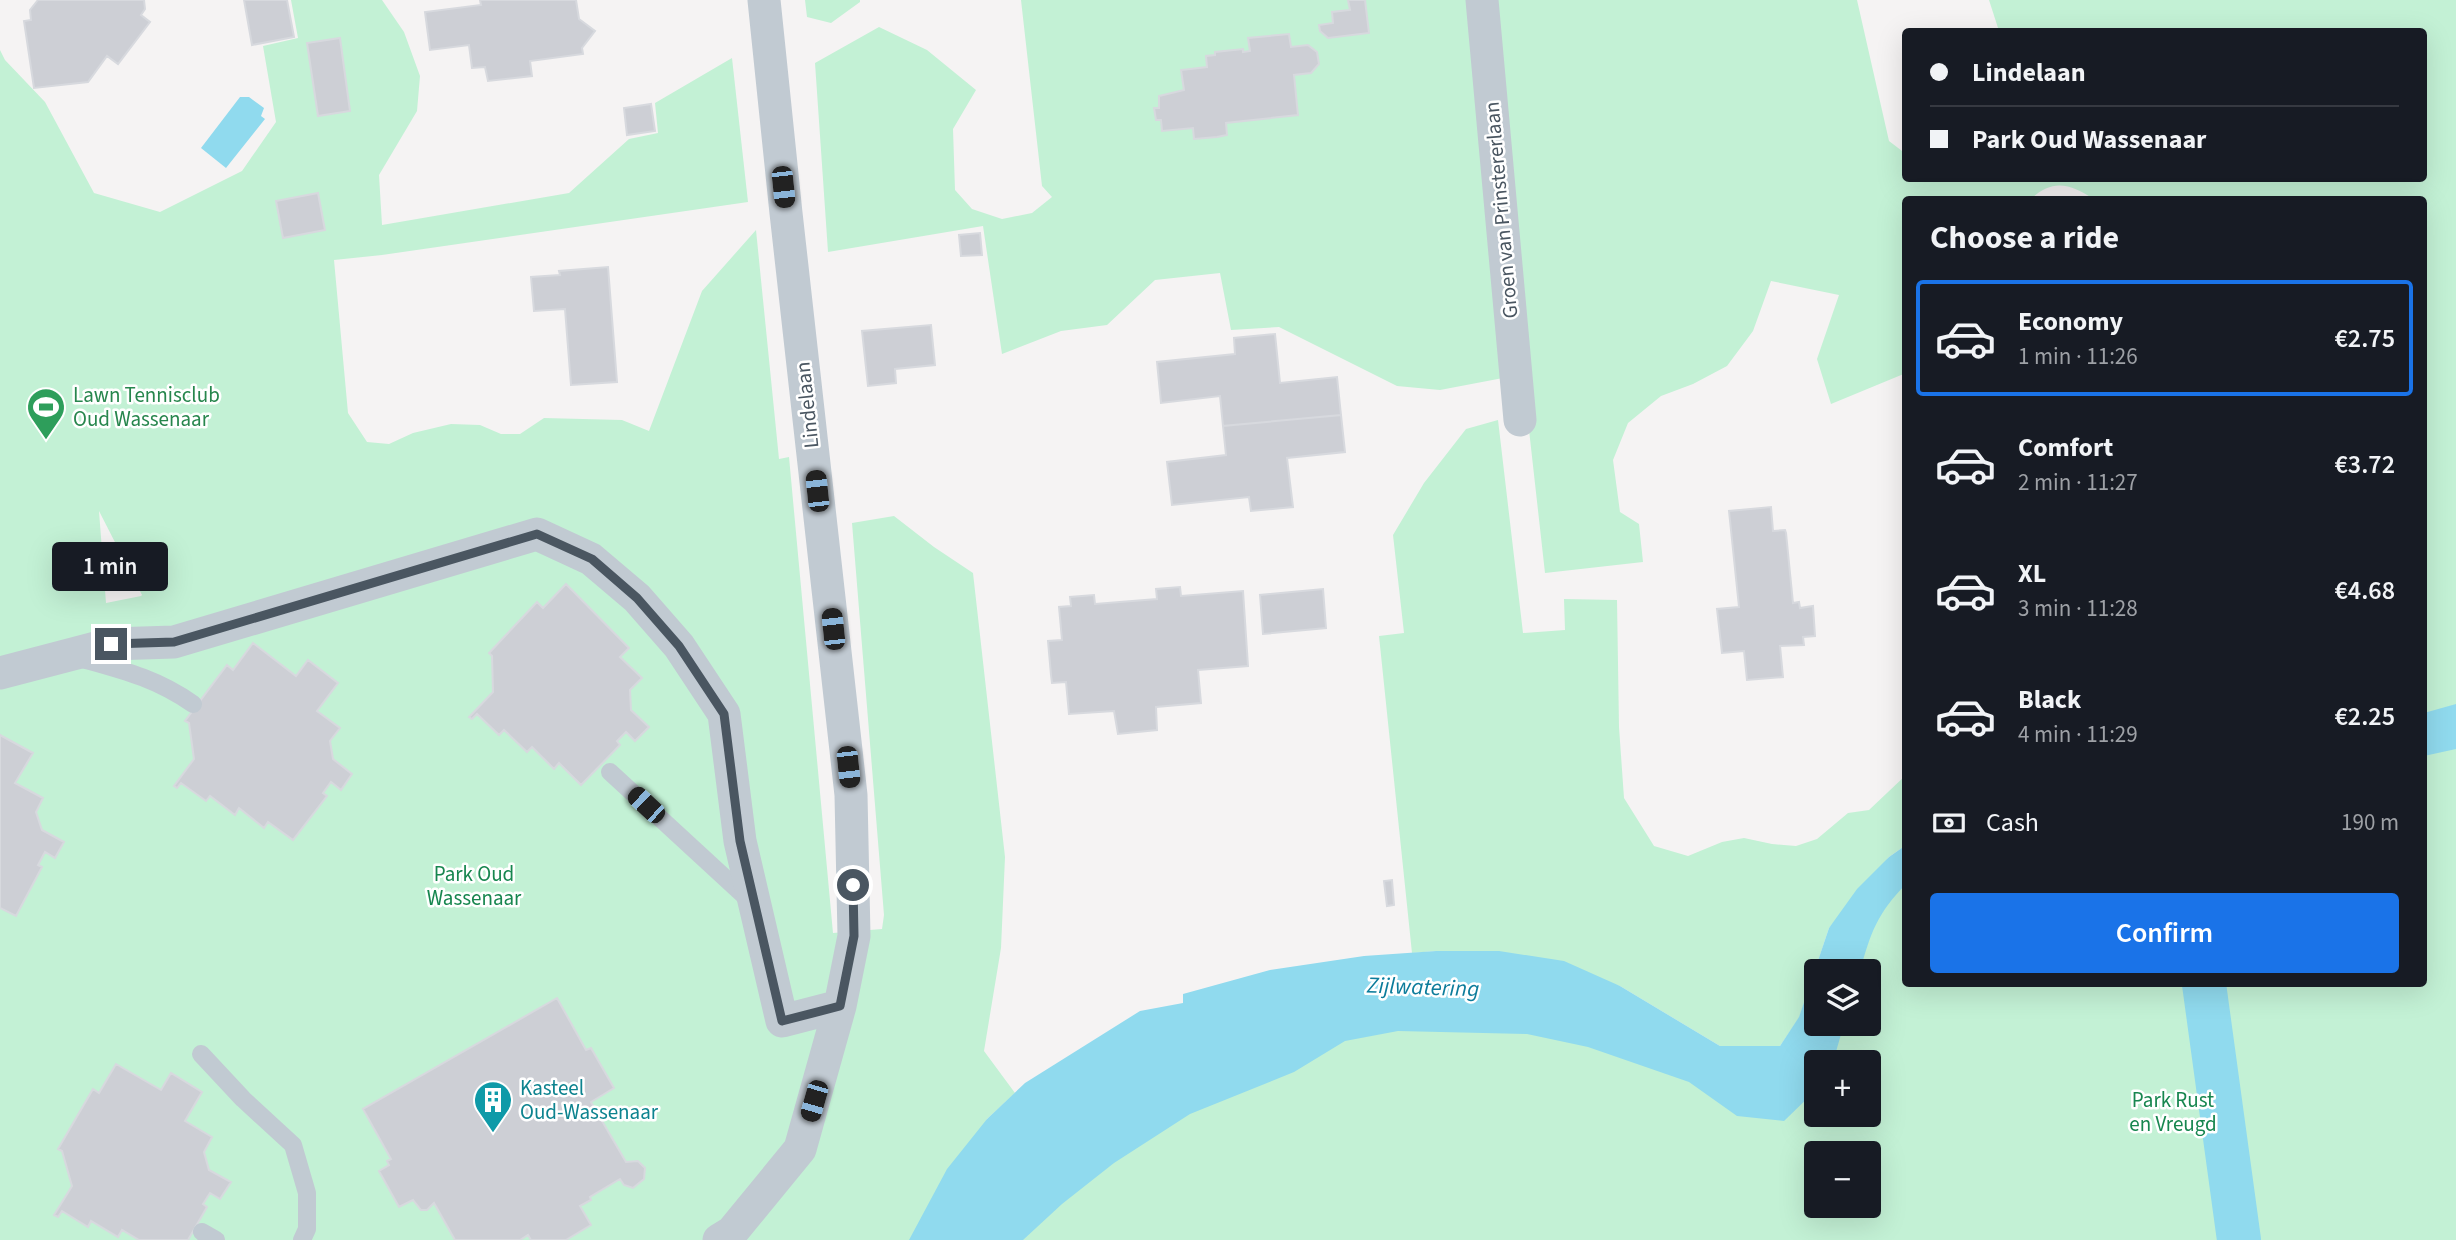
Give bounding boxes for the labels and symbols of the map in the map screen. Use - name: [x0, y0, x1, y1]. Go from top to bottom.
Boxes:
- street label: Groen van Prinstererlaan: [1477, 100, 1525, 320]
- car: [771, 165, 796, 209]
- street label: Lindelaan: [788, 360, 826, 450]
- place label: Lawn Tennisclub Oud Wassenaar: [73, 380, 220, 434]
- sports icon: Lawn Tennisclub Oud Wassenaar: [25, 386, 67, 441]
- car: [805, 469, 830, 513]
- callout: 1 min: [53, 542, 169, 592]
- car: [821, 607, 846, 651]
- route end: [95, 628, 127, 660]
- car: [836, 745, 861, 789]
- car: [624, 783, 669, 827]
- park label: Park Oud Wassenaar: [427, 859, 522, 913]
- route start: [837, 869, 869, 901]
- water label: Zijlwatering: [1365, 969, 1480, 1005]
- place label: Kasteel Oud-Wassenaar: [520, 1073, 659, 1127]
- car: [799, 1078, 830, 1124]
- building icon: Kasteel Oud-Wassenaar: [472, 1079, 514, 1134]
- park label: Park Rust en Vreugd: [2129, 1085, 2217, 1139]

